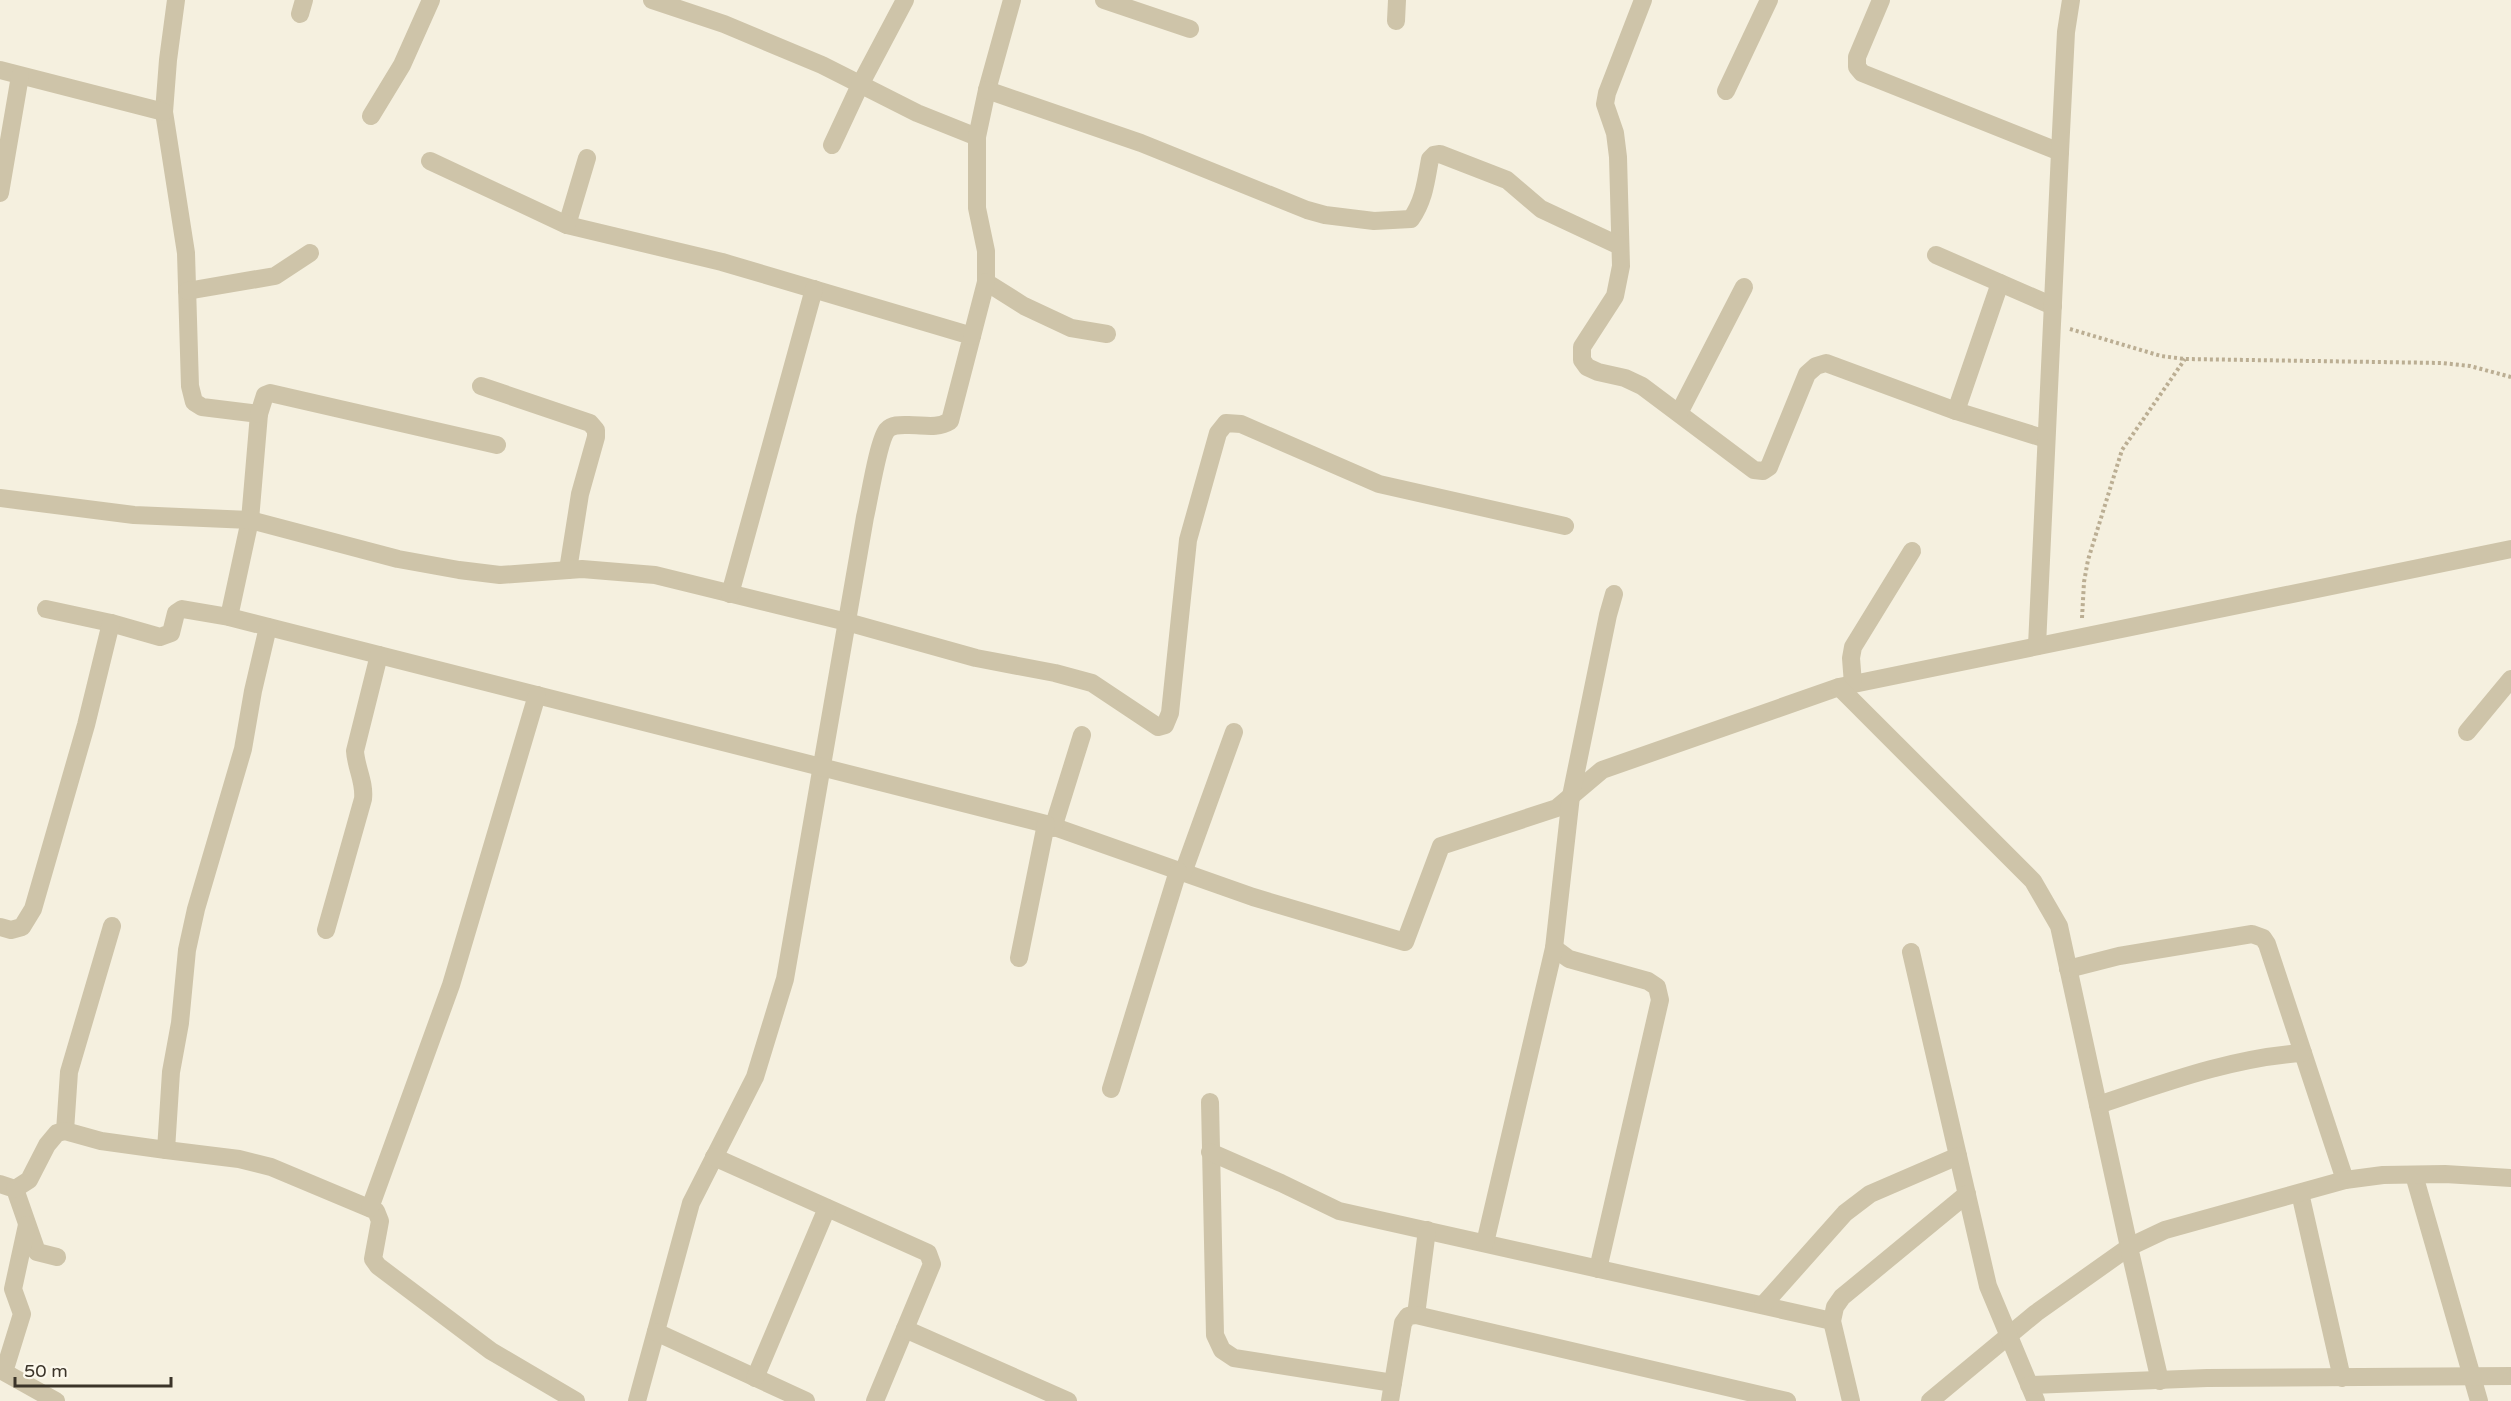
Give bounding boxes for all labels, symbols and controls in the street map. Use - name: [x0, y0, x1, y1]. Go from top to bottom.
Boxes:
- scale bar: [15, 1350, 171, 1388]
- text: 50 m: [24, 1360, 68, 1382]

